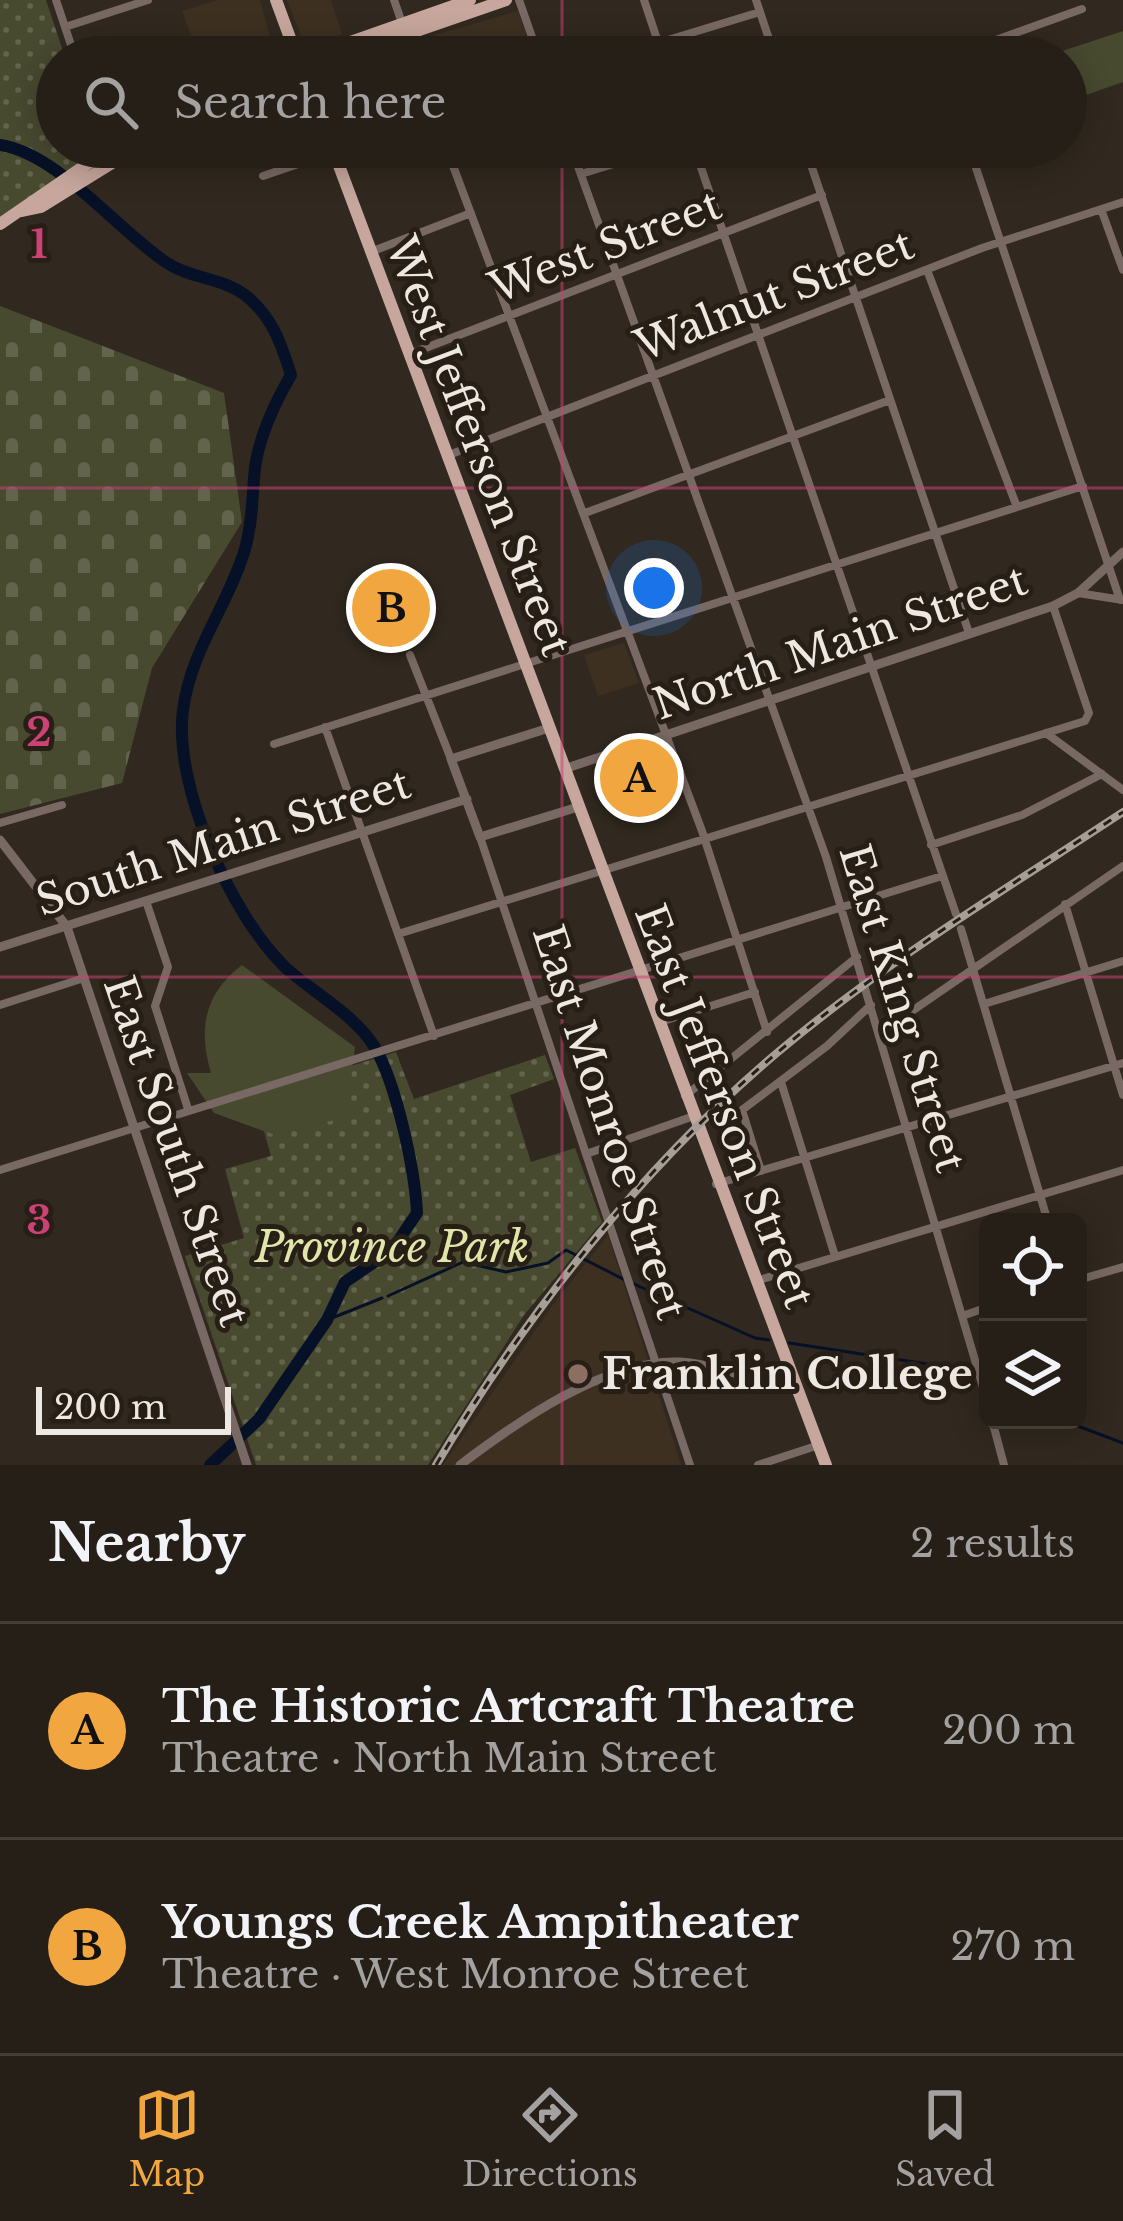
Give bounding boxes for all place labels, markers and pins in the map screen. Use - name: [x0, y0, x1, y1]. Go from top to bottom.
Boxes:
- pin: B: [352, 563, 430, 653]
- pin: A: [600, 733, 678, 823]
- place label: Franklin College: [602, 1348, 973, 1400]
- marker: Franklin College: [565, 1361, 591, 1387]

